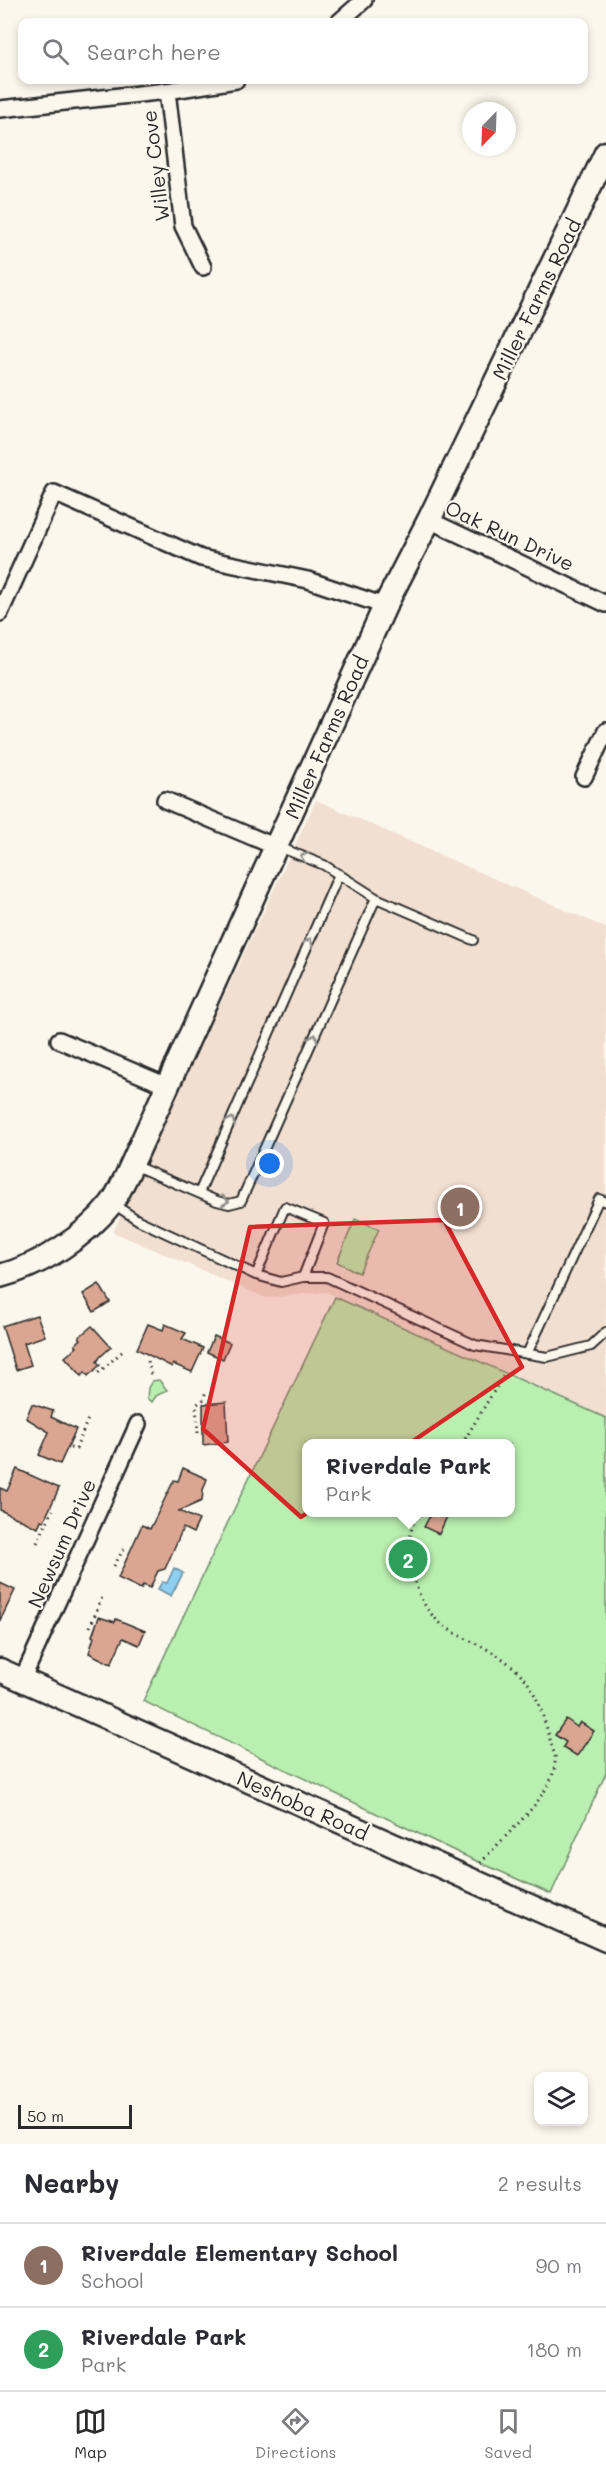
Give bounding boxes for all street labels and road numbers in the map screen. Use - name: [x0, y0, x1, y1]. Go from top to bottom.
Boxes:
- street label: Willey Cove: [135, 109, 175, 223]
- street label: Miller Farms Road: [486, 214, 586, 384]
- street label: Oak Run Drive: [441, 494, 579, 576]
- street label: Miller Farms Road: [278, 651, 374, 823]
- street label: Newsum Drive: [21, 1474, 101, 1612]
- street label: Neshoba Road: [233, 1764, 373, 1846]

